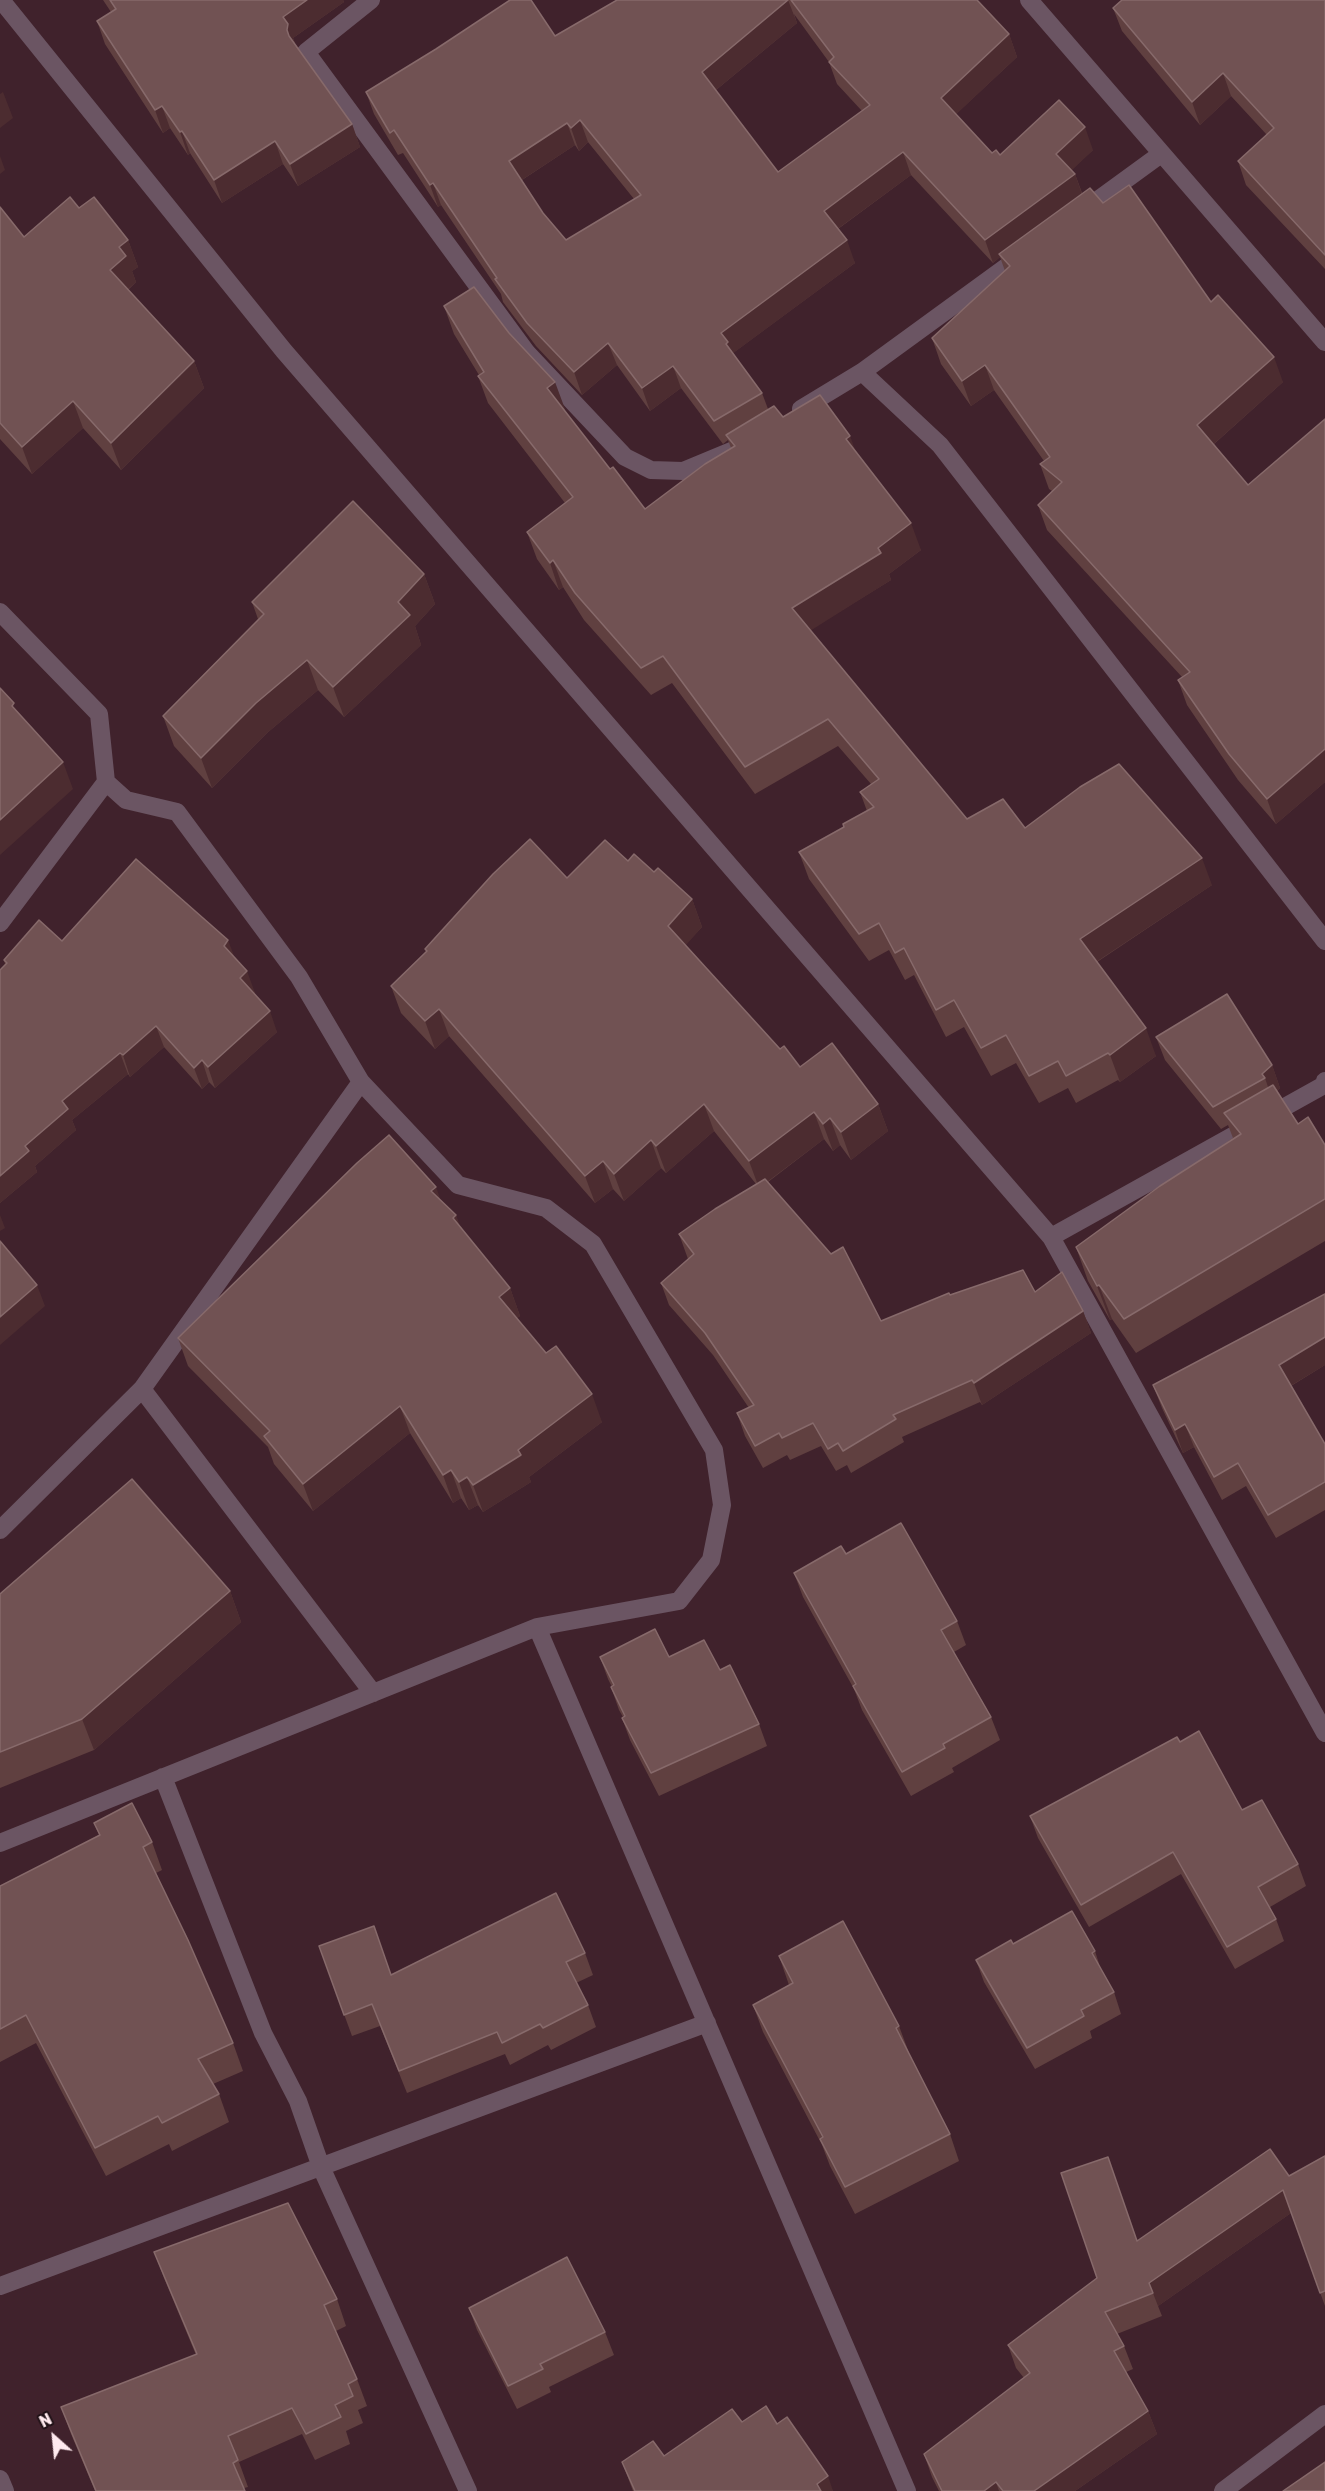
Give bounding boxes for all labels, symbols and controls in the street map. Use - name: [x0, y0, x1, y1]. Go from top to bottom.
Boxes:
- north arrow: [24, 2407, 84, 2467]
- text: N: [36, 2409, 55, 2432]

